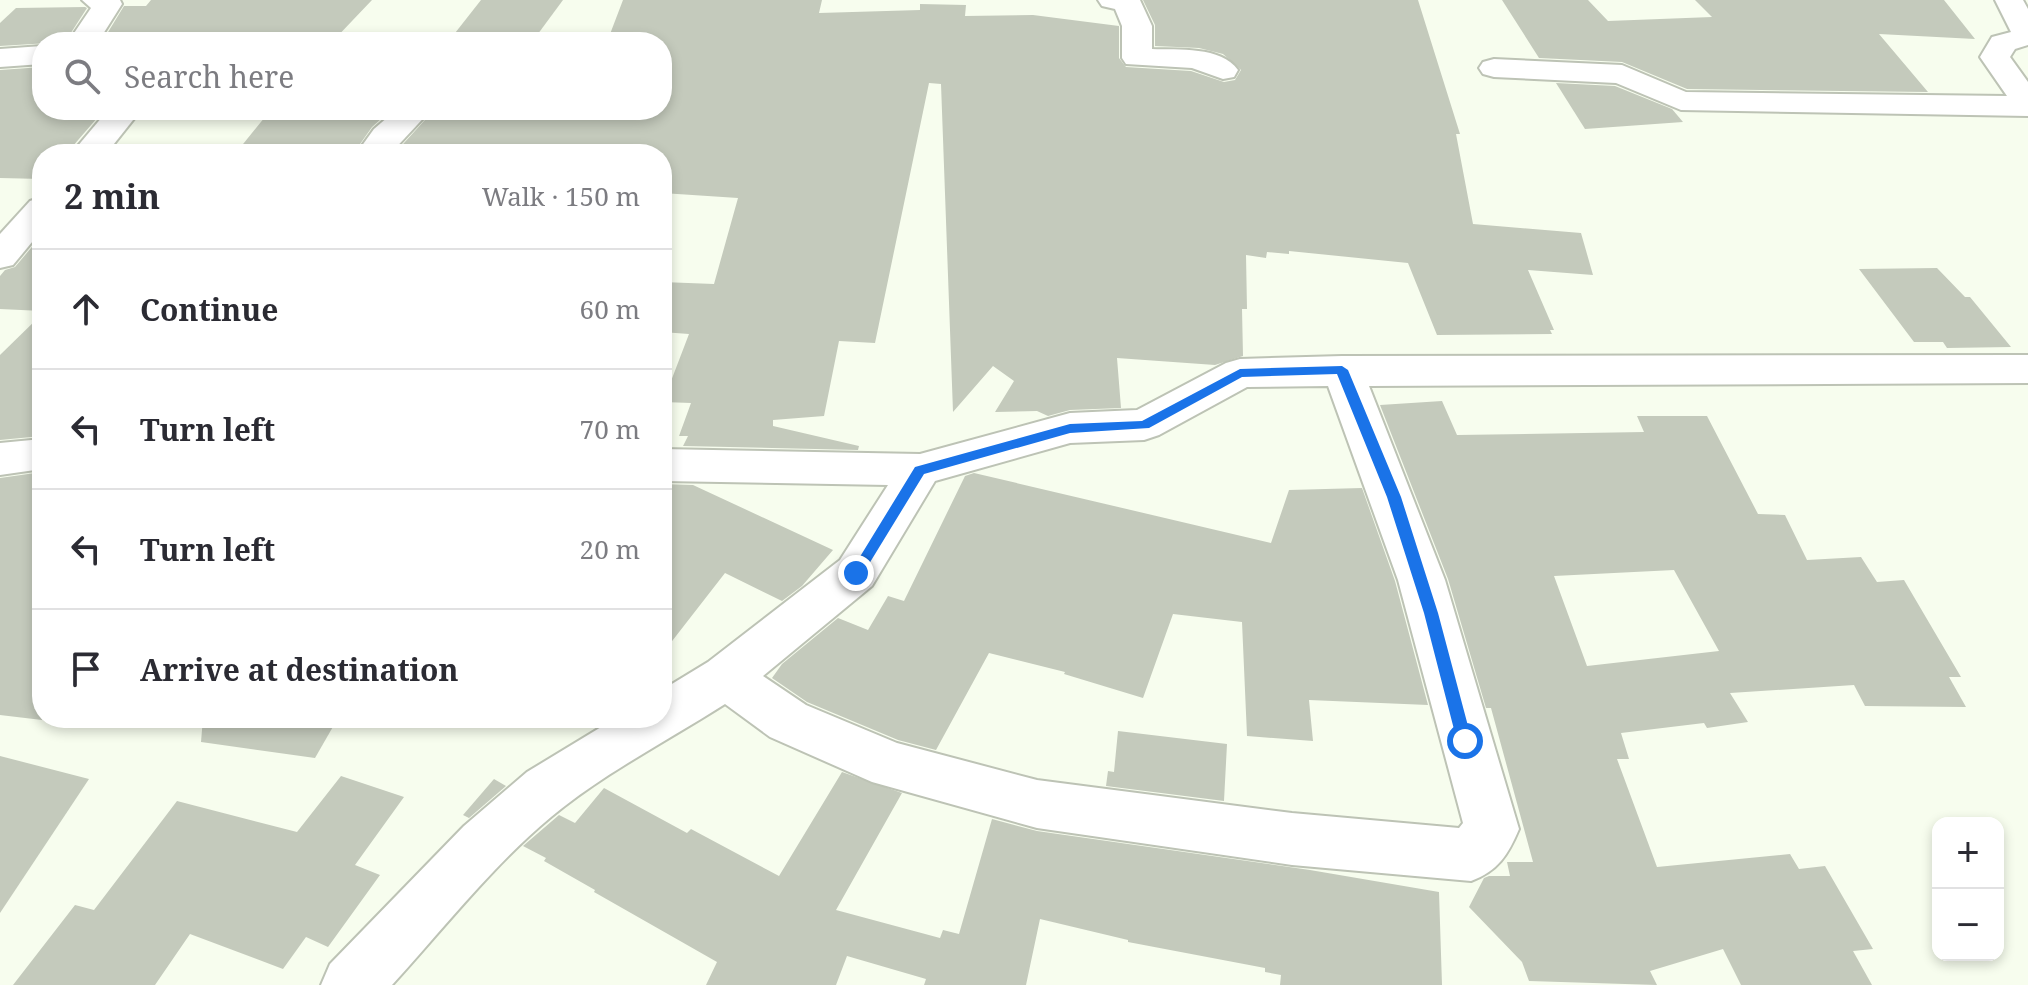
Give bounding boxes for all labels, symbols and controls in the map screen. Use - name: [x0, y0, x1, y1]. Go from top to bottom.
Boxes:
- search box: [32, 32, 672, 120]
- icon: search: [60, 54, 104, 98]
- text: Search here: [124, 56, 294, 97]
- text: 2 min: [64, 173, 160, 219]
- text: Walk · 150 m: [482, 178, 640, 214]
- icon: ahead: [64, 287, 108, 331]
- text: Continue: [140, 289, 278, 330]
- text: 60 m: [580, 291, 640, 327]
- icon: left: [64, 407, 108, 451]
- text: Turn left: [140, 409, 275, 450]
- text: 70 m: [580, 411, 640, 447]
- icon: left: [64, 527, 108, 571]
- text: Turn left: [140, 529, 275, 570]
- text: 20 m: [580, 531, 640, 567]
- route end: [838, 555, 874, 591]
- icon: arrive: [64, 647, 108, 691]
- text: Arrive at destination: [140, 649, 459, 690]
- route start: [1447, 723, 1483, 759]
- map controls: [1932, 817, 2004, 961]
- button: +: [1932, 817, 2004, 889]
- button: −: [1932, 889, 2004, 961]

